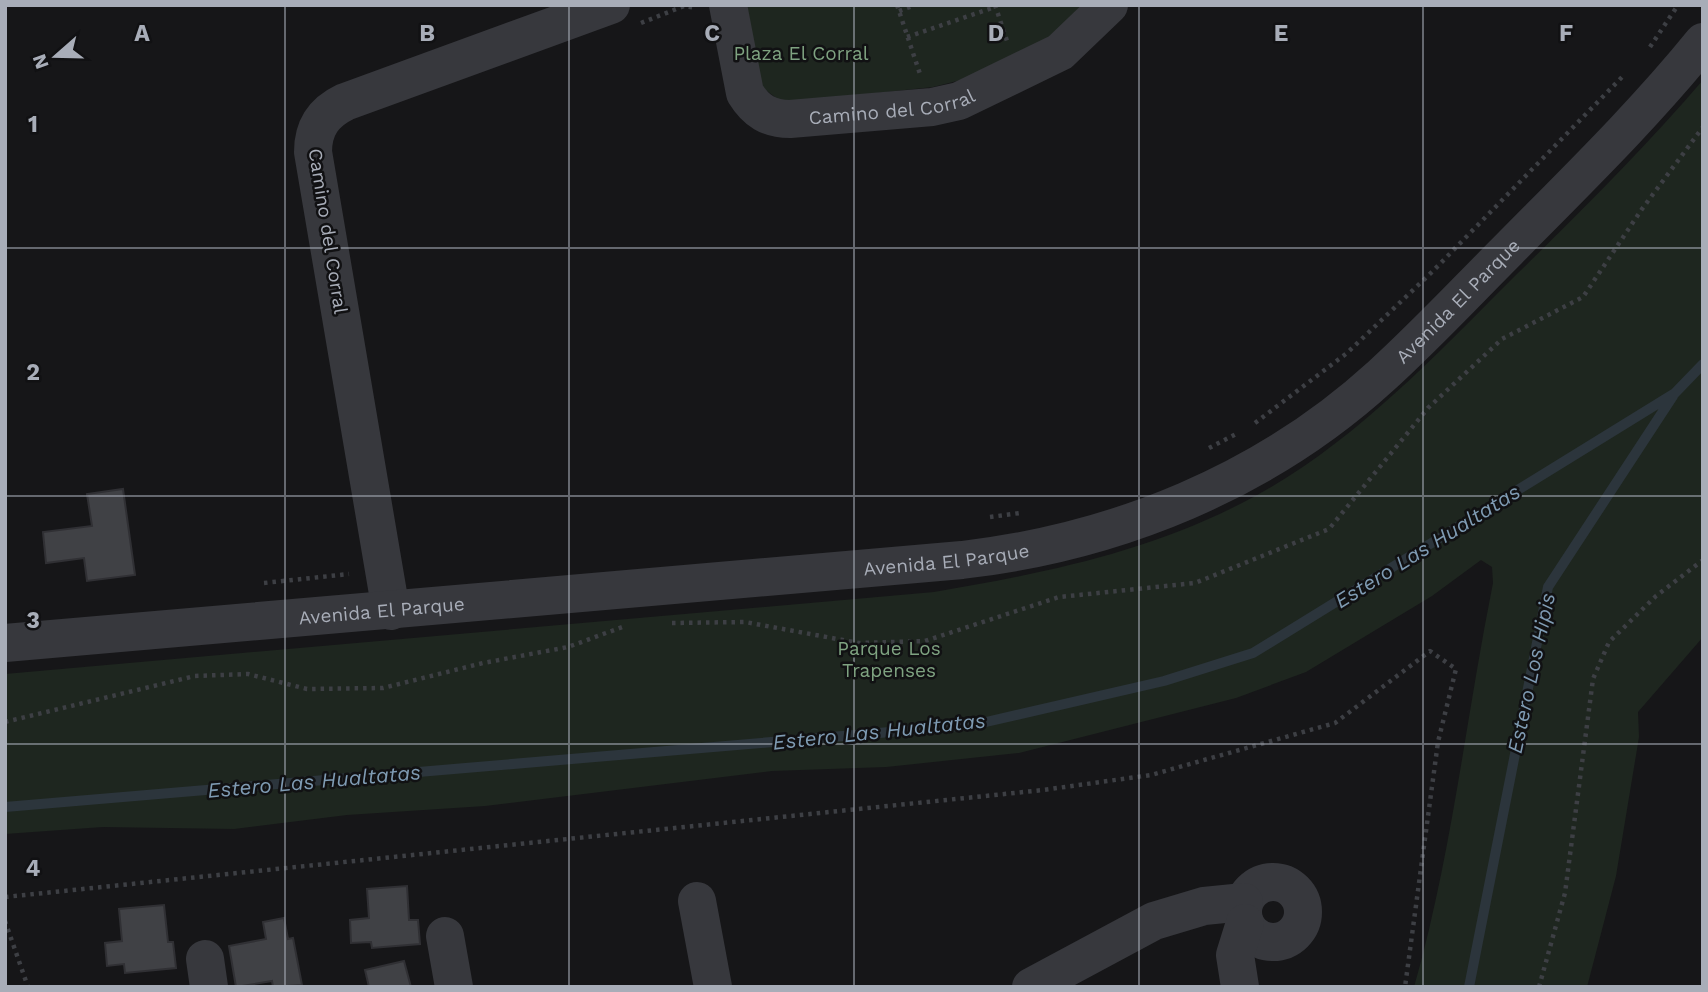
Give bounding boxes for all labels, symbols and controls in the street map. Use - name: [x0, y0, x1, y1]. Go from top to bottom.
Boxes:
- text: A: [134, 20, 150, 47]
- text: B: [419, 20, 435, 47]
- text: C: [704, 20, 720, 47]
- text: D: [988, 20, 1004, 47]
- text: E: [1274, 20, 1288, 47]
- text: F: [1559, 20, 1573, 47]
- north arrow: [21, 21, 91, 91]
- park label: Plaza El Corral: [733, 42, 869, 65]
- text: N: [27, 51, 54, 72]
- street label: Camino del Corral: [808, 84, 979, 129]
- text: 1: [28, 111, 38, 138]
- street label: Camino del Corral: [304, 147, 352, 316]
- street label: Avenida El Parque: [1391, 234, 1524, 368]
- text: 2: [26, 359, 40, 386]
- water label: Estero Las Hualtatas: [1330, 479, 1525, 613]
- street label: Avenida El Parque: [863, 538, 1031, 580]
- water label: Estero Los Hipis: [1502, 590, 1560, 756]
- street label: Avenida El Parque: [298, 592, 466, 629]
- text: 3: [26, 607, 40, 634]
- park label: Parque Los Trapenses: [837, 637, 941, 682]
- water label: Estero Las Hualtatas: [771, 707, 987, 755]
- water label: Estero Las Hualtatas: [206, 759, 422, 803]
- text: 4: [26, 855, 41, 882]

